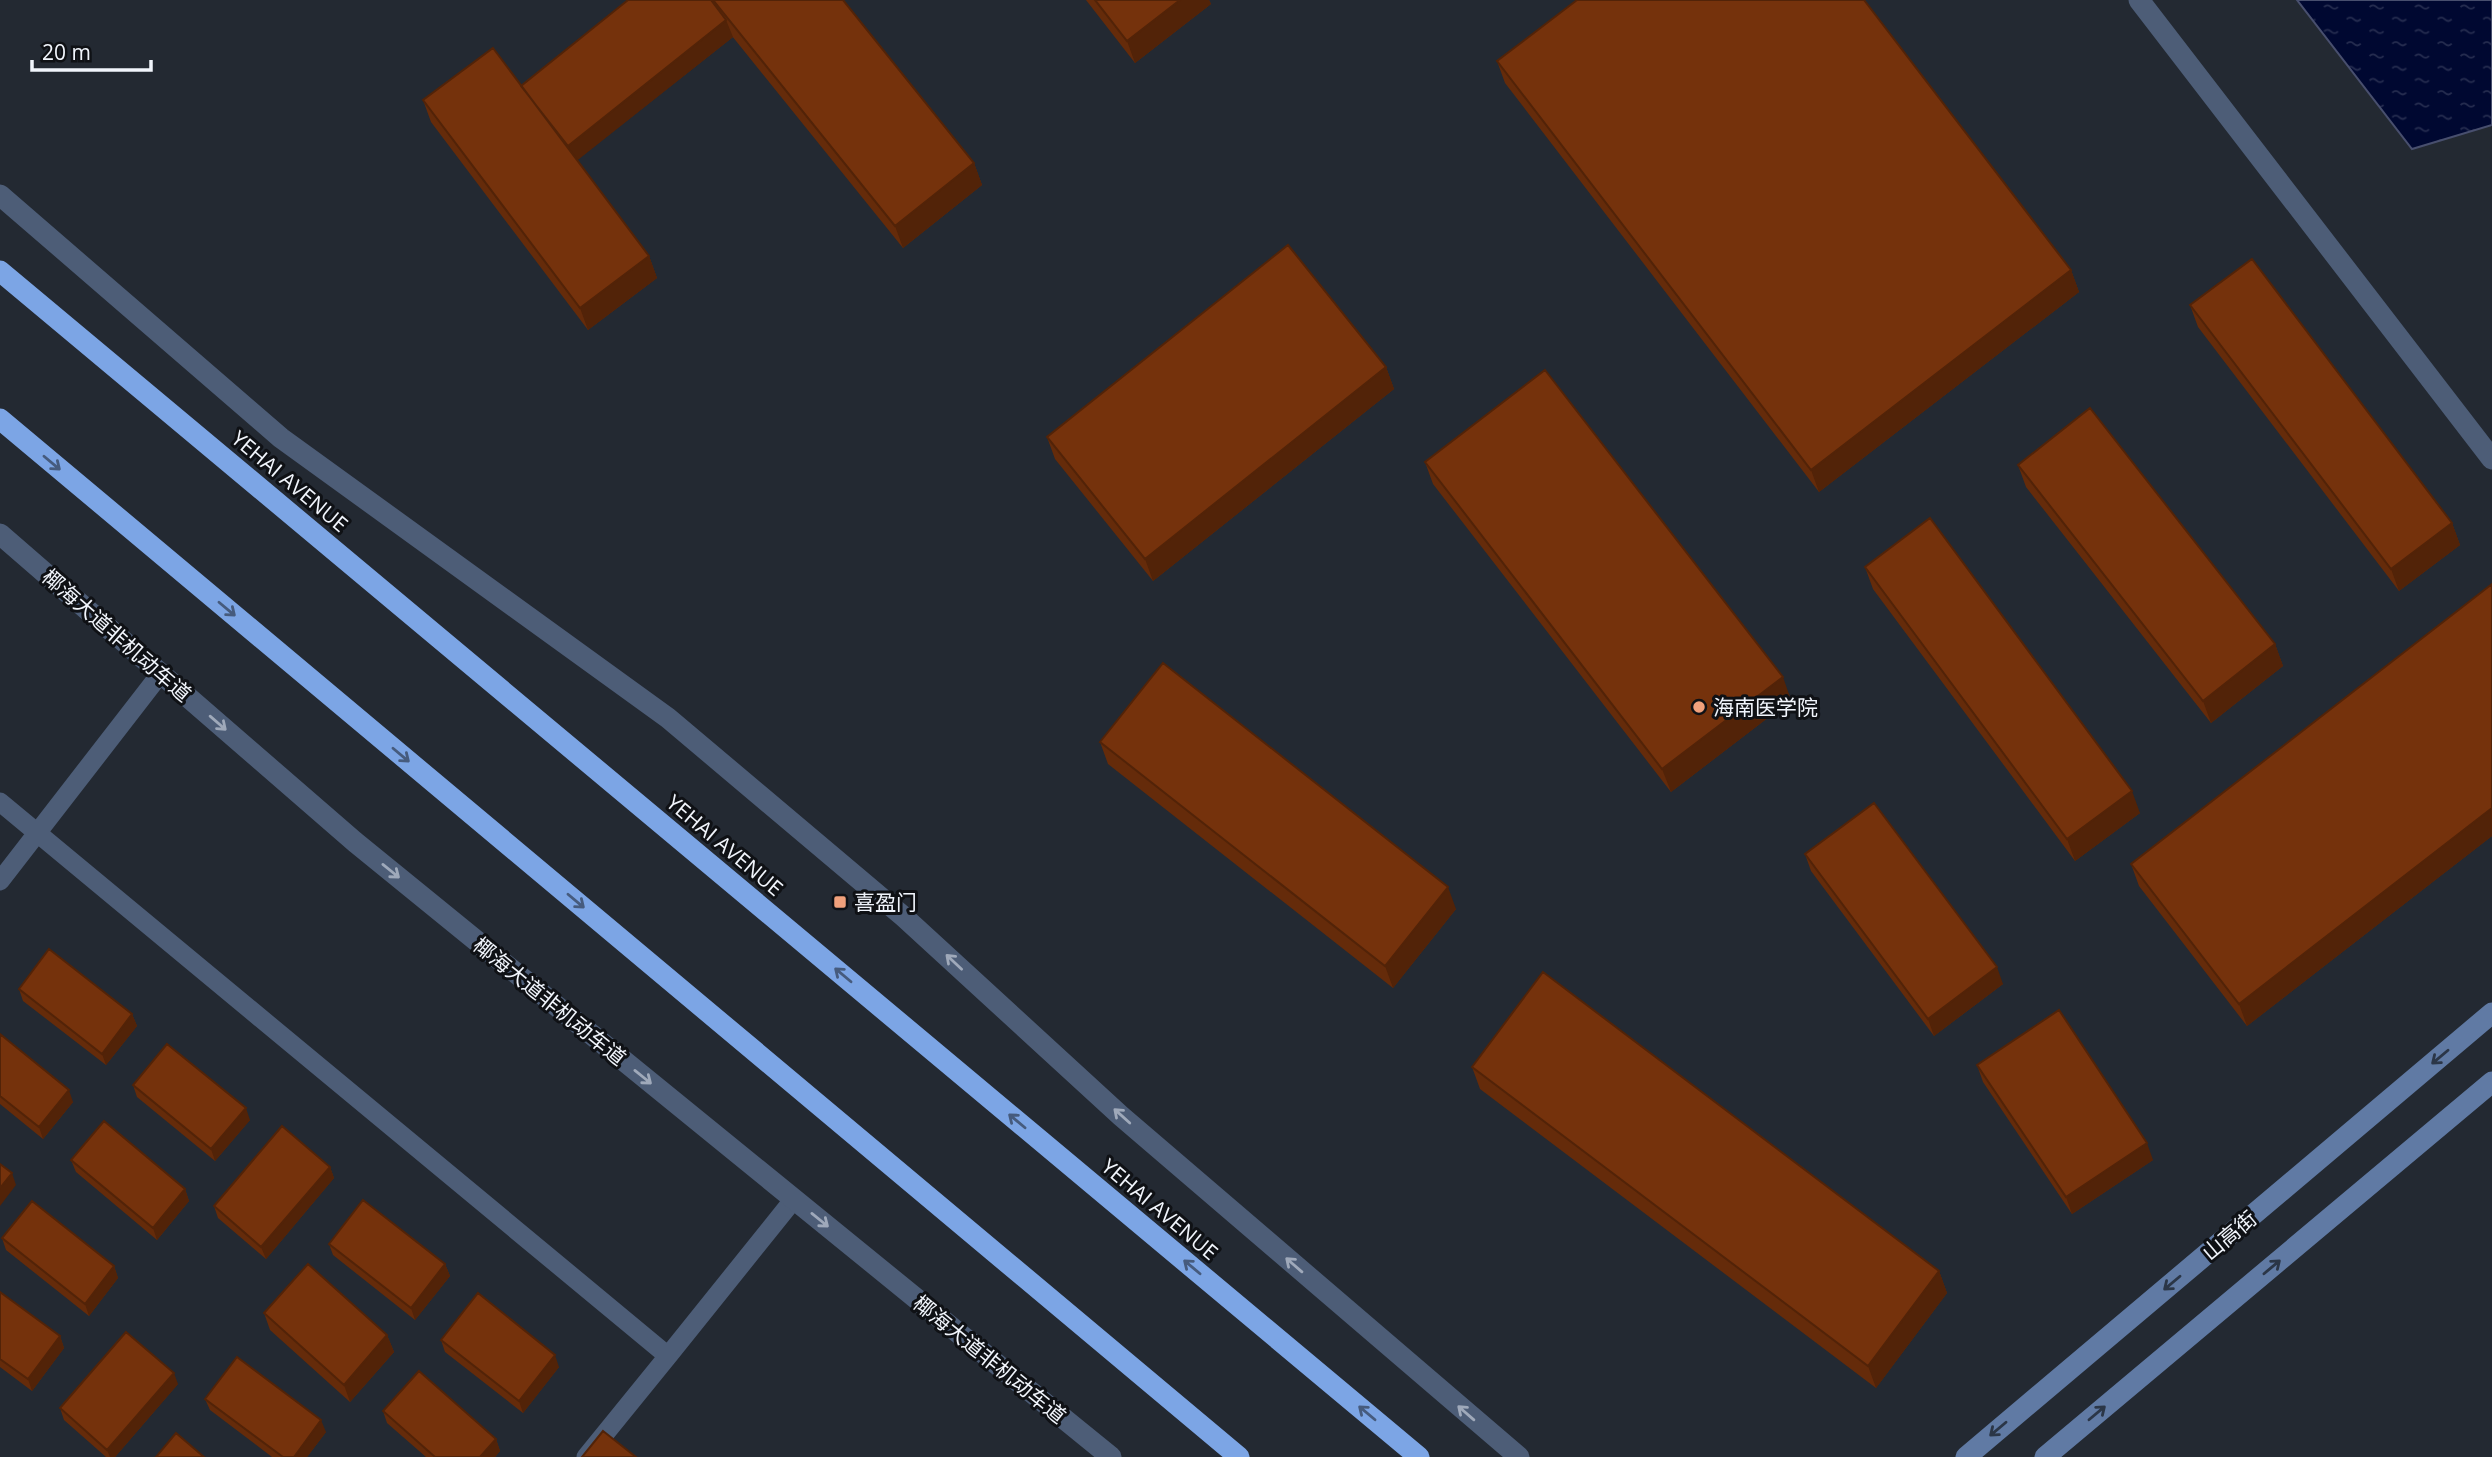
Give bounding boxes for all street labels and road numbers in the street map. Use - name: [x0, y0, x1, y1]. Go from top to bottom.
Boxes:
- street label: YEHAI AVENUE: [226, 424, 354, 538]
- street label: 椰海大道非机动车道: [36, 562, 198, 708]
- street label: YEHAI AVENUE: [661, 788, 789, 902]
- street label: 椰海大道非机动车道: [468, 931, 632, 1071]
- street label: YEHAI AVENUE: [1096, 1152, 1224, 1266]
- street label: 山高街: [2196, 1204, 2262, 1266]
- street label: 椰海大道非机动车道: [908, 1289, 1072, 1429]

